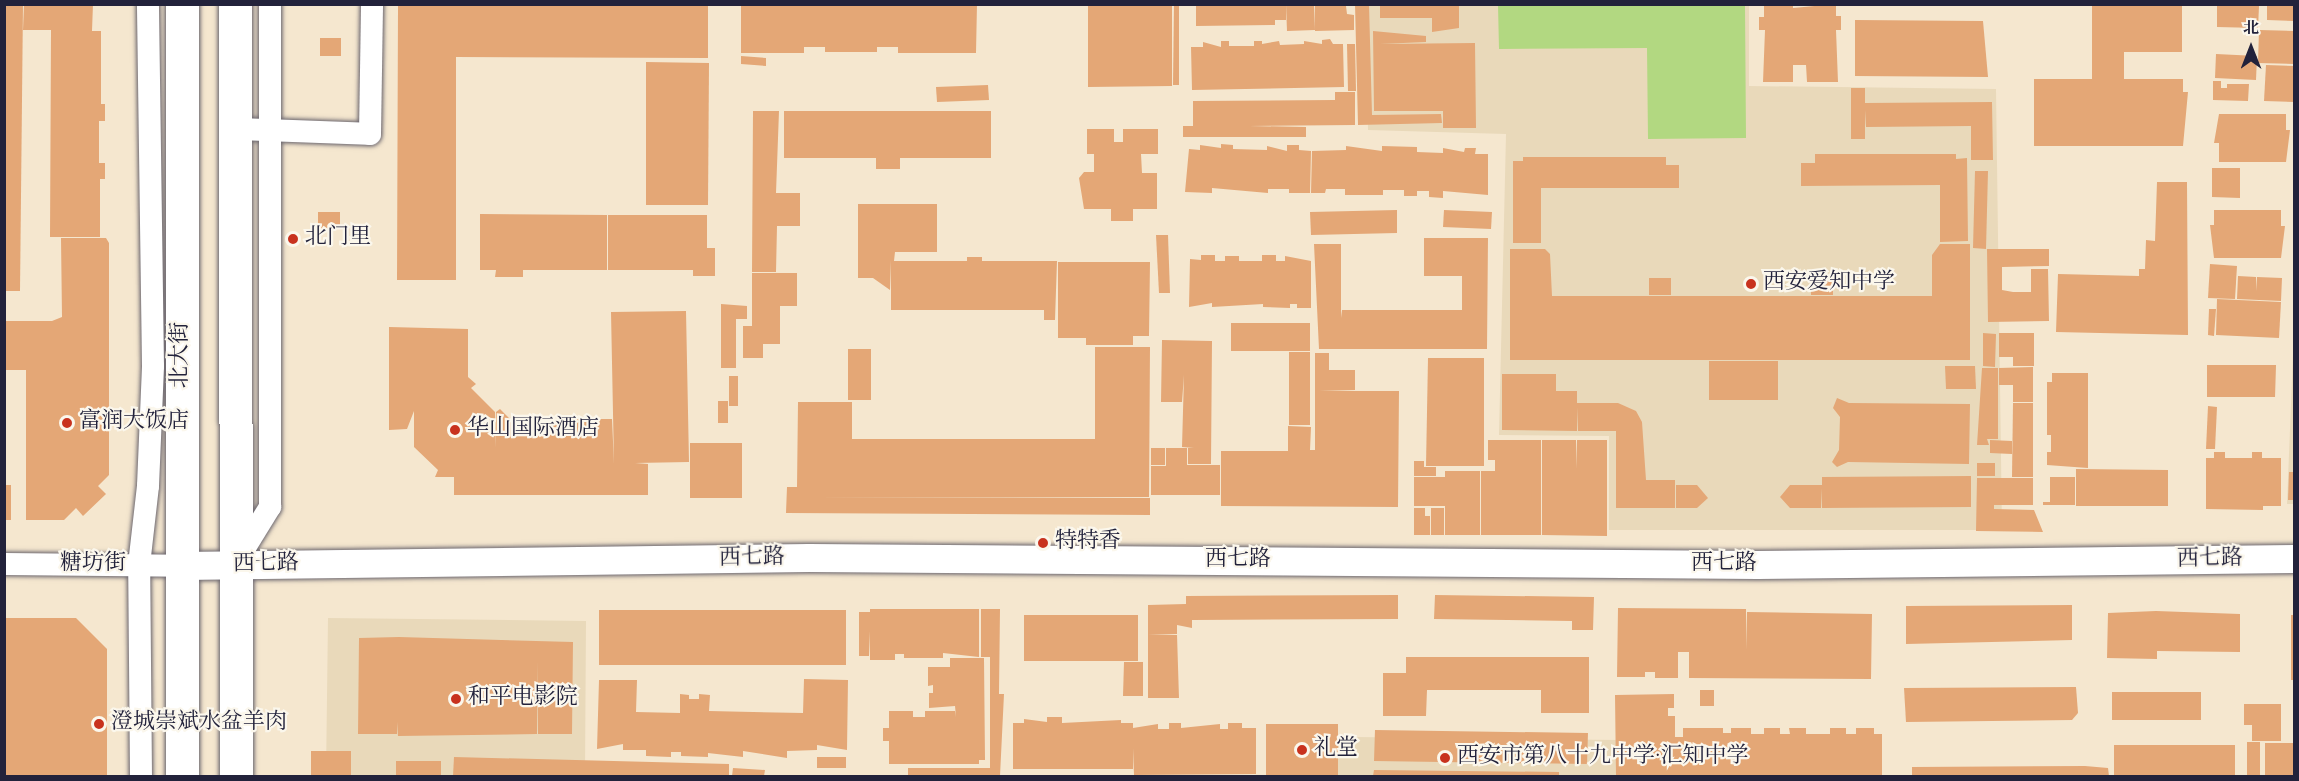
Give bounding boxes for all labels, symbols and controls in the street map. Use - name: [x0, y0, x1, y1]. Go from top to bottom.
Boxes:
- north arrow: [2221, 18, 2281, 78]
- text: 北: [2243, 18, 2259, 41]
- place label: 北门里: [305, 226, 371, 252]
- marker: 北门里: [286, 232, 300, 246]
- place label: 西安爱知中学: [1763, 271, 1895, 297]
- marker: 西安爱知中学: [1744, 277, 1758, 291]
- street label: 北大街: [169, 322, 195, 388]
- place label: 富润大饭店: [79, 410, 189, 436]
- marker: 富润大饭店: [60, 416, 74, 430]
- place label: 华山国际酒店: [467, 417, 599, 443]
- marker: 华山国际酒店: [448, 423, 462, 437]
- place label: 特特香: [1055, 530, 1121, 556]
- marker: 特特香: [1036, 536, 1050, 550]
- street label: 西七路: [719, 545, 785, 573]
- street label: 西七路: [2177, 546, 2243, 574]
- street label: 西七路: [1205, 548, 1271, 574]
- street label: 西七路: [233, 551, 299, 579]
- street label: 糖坊街: [60, 552, 126, 578]
- street label: 西七路: [1691, 552, 1757, 578]
- place label: 和平电影院: [468, 686, 578, 712]
- marker: 和平电影院: [449, 692, 463, 706]
- place label: 澄城崇斌水盆羊肉: [111, 711, 287, 737]
- marker: 澄城崇斌水盆羊肉: [92, 717, 106, 731]
- place label: 礼堂: [1314, 737, 1358, 763]
- marker: 礼堂: [1295, 743, 1309, 757]
- place label: 西安市第八十九中学·汇知中学: [1457, 745, 1749, 771]
- marker: 西安市第八十九中学·汇知中学: [1438, 751, 1452, 765]

